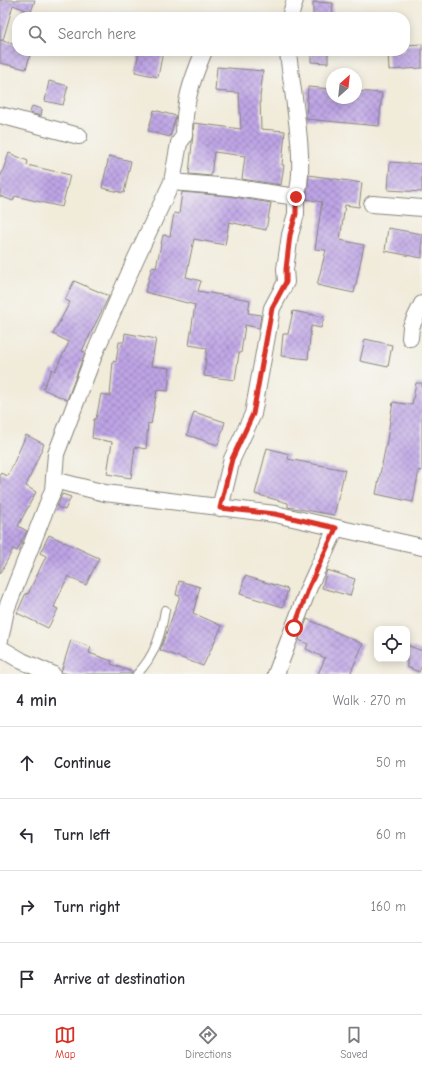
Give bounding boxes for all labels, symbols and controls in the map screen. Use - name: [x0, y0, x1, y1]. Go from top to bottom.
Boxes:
- search box: [12, 12, 410, 56]
- icon: search: [26, 23, 48, 45]
- text: Search here: [58, 25, 136, 43]
- north arrow: [326, 68, 362, 104]
- route end: [287, 188, 305, 206]
- route start: [285, 619, 303, 637]
- map controls: [374, 626, 410, 662]
- button: locate: [374, 626, 410, 662]
- text: 4 min: [16, 691, 57, 710]
- text: Walk · 270 m: [333, 693, 406, 708]
- icon: ahead: [16, 752, 38, 774]
- text: Continue: [54, 754, 111, 772]
- text: 50 m: [376, 755, 406, 770]
- icon: left: [16, 824, 38, 846]
- text: Turn left: [54, 826, 110, 844]
- text: 60 m: [376, 827, 406, 842]
- icon: right: [16, 896, 38, 918]
- text: Turn right: [54, 898, 120, 916]
- text: 160 m: [371, 899, 406, 914]
- icon: arrive: [16, 968, 38, 990]
- text: Arrive at destination: [54, 970, 185, 988]
- tab: Map: [54, 1024, 76, 1061]
- tab: Directions: [185, 1024, 232, 1061]
- tab: Saved: [340, 1024, 368, 1061]

